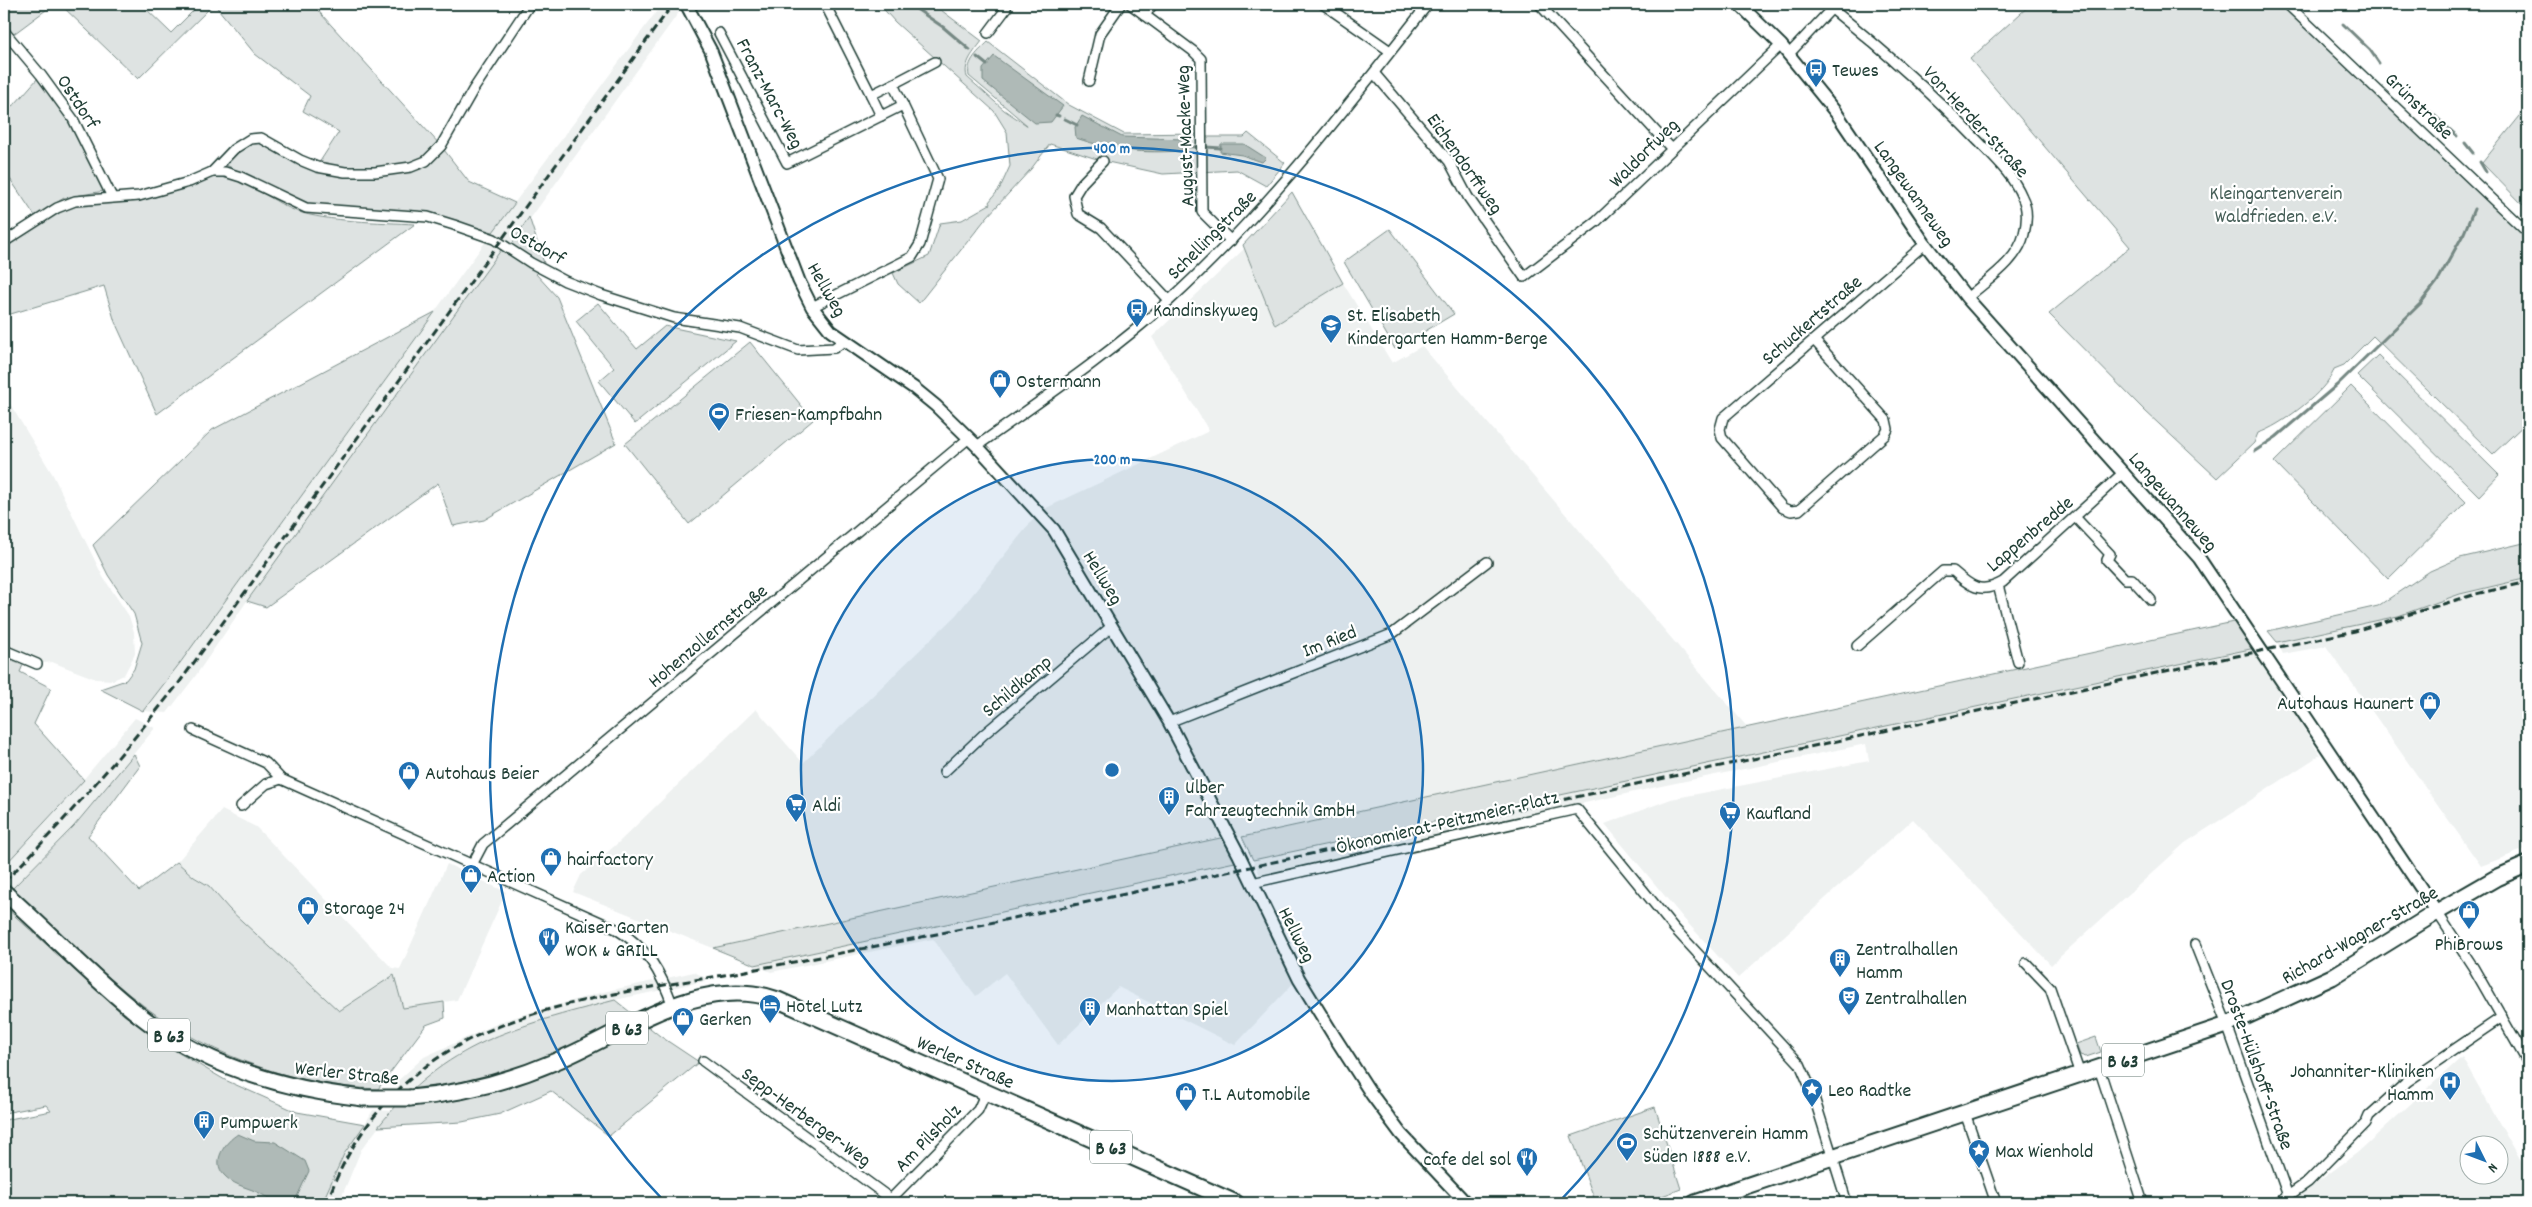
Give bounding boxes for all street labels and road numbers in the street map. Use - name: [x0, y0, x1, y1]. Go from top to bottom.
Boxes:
- street label: Franz-Marc-Weg: [727, 34, 809, 155]
- street label: Von-Herder-Straße: [1915, 61, 2035, 186]
- street label: August-Macke-Weg: [1171, 65, 1203, 207]
- street label: Grünstraße: [2377, 67, 2459, 147]
- street label: Ostdorf: [48, 70, 105, 136]
- street label: Eichendorffweg: [1418, 108, 1509, 221]
- street label: Waldorfweg: [1604, 113, 1686, 195]
- street label: Langewanneweg: [1865, 136, 1960, 254]
- street label: Schellingstraße: [1162, 185, 1264, 287]
- street label: Ostdorf: [504, 219, 570, 274]
- street label: Hellweg: [799, 258, 852, 323]
- street label: Schuckertstraße: [1756, 269, 1870, 373]
- street label: Langewanneweg: [2120, 447, 2223, 559]
- street label: Lappenbredde: [1981, 490, 2081, 580]
- street label: Hellweg: [1074, 546, 1129, 611]
- street label: Hohenzollernstraße: [643, 579, 775, 696]
- street label: Im Ried: [1299, 619, 1361, 666]
- street label: Schildkamp: [977, 649, 1059, 725]
- street label: Ökonomierat-Peitzmeier-Platz: [1334, 785, 1562, 863]
- street label: Richard-Wagner-Straße: [2277, 880, 2444, 993]
- street label: Hellweg: [1269, 903, 1321, 968]
- street label: Droste-Hülshoff-Straße: [2211, 976, 2299, 1155]
- road number: B 63: [606, 1011, 648, 1044]
- road number: B 63: [148, 1018, 190, 1052]
- street label: Werler Straße: [911, 1030, 1018, 1098]
- road number: B 63: [2102, 1044, 2144, 1076]
- street label: Werler Straße: [293, 1056, 400, 1094]
- street label: Sepp-Herberger-Weg: [734, 1062, 876, 1175]
- street label: Am Pilsholz: [889, 1098, 969, 1180]
- road number: B 63: [1090, 1130, 1132, 1164]

